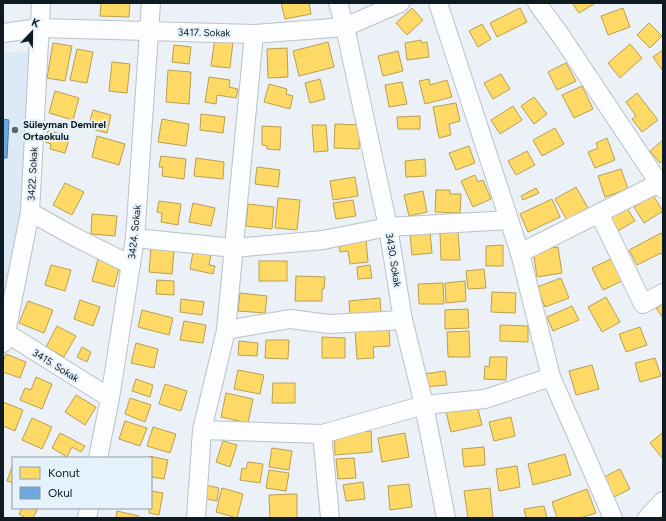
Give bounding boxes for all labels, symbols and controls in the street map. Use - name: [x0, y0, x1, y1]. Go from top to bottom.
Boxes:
- north arrow: [12, 12, 52, 52]
- text: K: [30, 16, 42, 31]
- street label: 3417. Sokak: [178, 26, 230, 39]
- place label: Süleyman Demirel Ortaokulu: [23, 118, 106, 143]
- marker: Süleyman Demirel Ortaokulu: [10, 125, 20, 135]
- street label: 3422. Sokak: [25, 147, 40, 201]
- street label: 3424. Sokak: [125, 204, 144, 260]
- street label: 3430. Sokak: [383, 232, 404, 288]
- street label: 3415. Sokak: [30, 346, 82, 385]
- legend: [12, 457, 152, 509]
- text: Konut: [48, 466, 81, 480]
- text: Okul: [48, 486, 72, 500]

